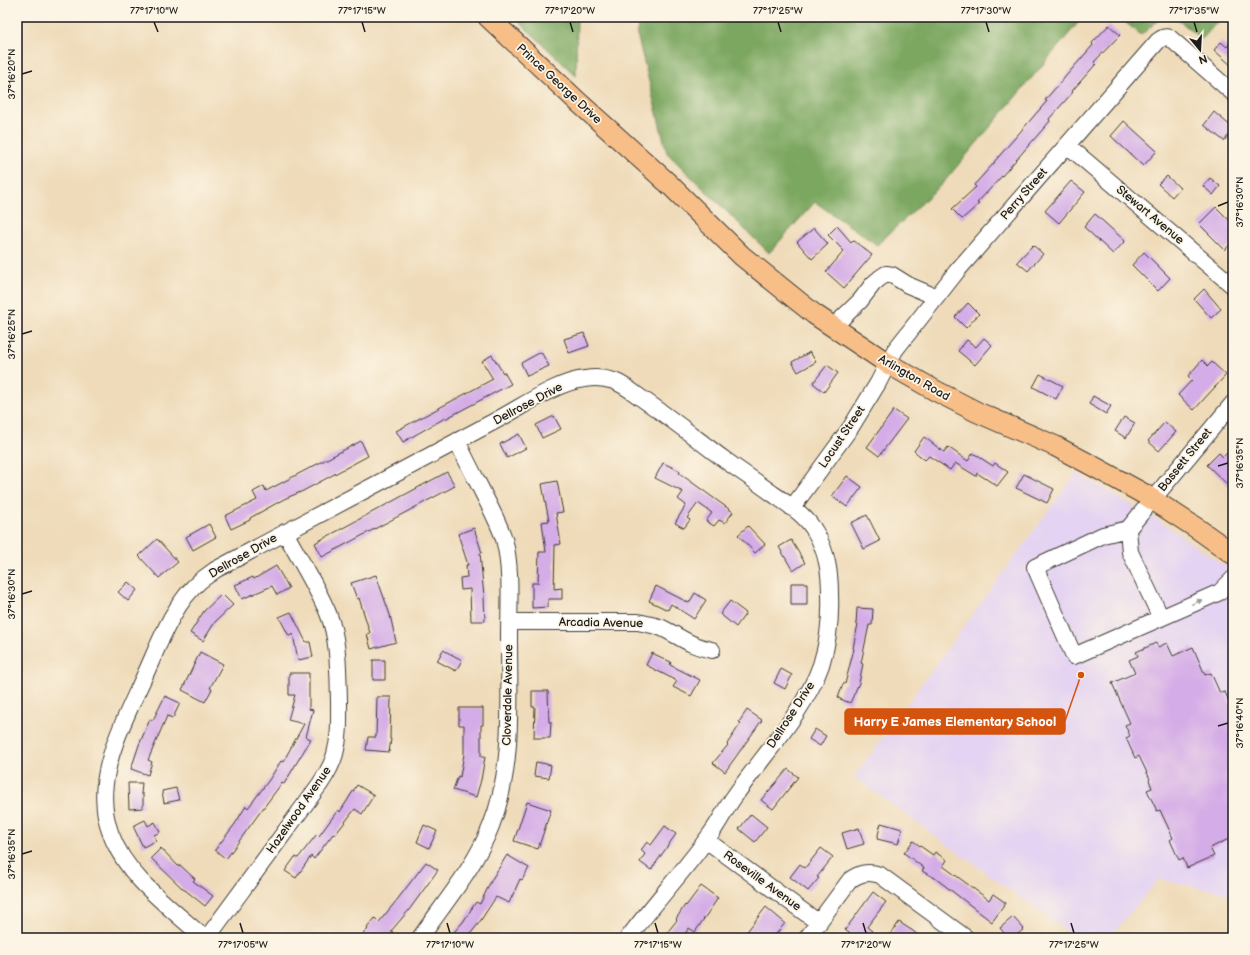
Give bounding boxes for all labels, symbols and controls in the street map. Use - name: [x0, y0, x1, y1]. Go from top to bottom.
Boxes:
- text: 77°17'10"W: [130, 5, 178, 17]
- text: 77°17'15"W: [338, 5, 386, 17]
- text: 77°17'20"W: [545, 5, 595, 17]
- text: 77°17'25"W: [753, 5, 803, 17]
- text: 77°17'30"W: [961, 5, 1011, 17]
- text: 77°17'35"W: [1169, 5, 1219, 17]
- north arrow: [1180, 30, 1220, 70]
- street label: Prince George Drive: [513, 41, 605, 127]
- text: 37°16'20"N: [6, 49, 18, 99]
- text: N: [1197, 52, 1209, 66]
- street label: Perry Street: [997, 165, 1051, 223]
- text: 37°16'30"N: [1234, 176, 1246, 228]
- street label: Stewart Avenue: [1113, 182, 1187, 248]
- text: 37°16'25"N: [6, 309, 18, 359]
- street label: Arlington Road: [876, 352, 952, 405]
- street label: Dellrose Drive: [491, 379, 565, 429]
- street label: Locust Street: [816, 403, 869, 471]
- street label: Bassett Street: [1155, 425, 1215, 495]
- text: 37°16'35"N: [1234, 437, 1246, 489]
- street label: Dellrose Drive: [206, 530, 280, 582]
- text: 37°16'30"N: [6, 568, 18, 620]
- one-way arrow: [1191, 599, 1203, 605]
- street label: Arcadia Avenue: [559, 615, 643, 631]
- street label: Cloverdale Avenue: [500, 644, 516, 746]
- street label: Dellrose Drive: [764, 679, 818, 751]
- text: 37°16'40"N: [1234, 697, 1246, 749]
- callout: Harry E James Elementary School: [845, 709, 1065, 734]
- text: Harry E James Elementary School: [854, 714, 1056, 730]
- street label: Hazelwood Avenue: [263, 764, 335, 856]
- text: 37°16'35"N: [6, 828, 18, 880]
- street label: Roseville Avenue: [720, 848, 804, 914]
- text: 77°17'05"W: [218, 939, 268, 951]
- text: 77°17'10"W: [426, 939, 474, 951]
- text: 77°17'15"W: [634, 939, 682, 951]
- text: 77°17'20"W: [841, 939, 891, 951]
- text: 77°17'25"W: [1049, 939, 1099, 951]

